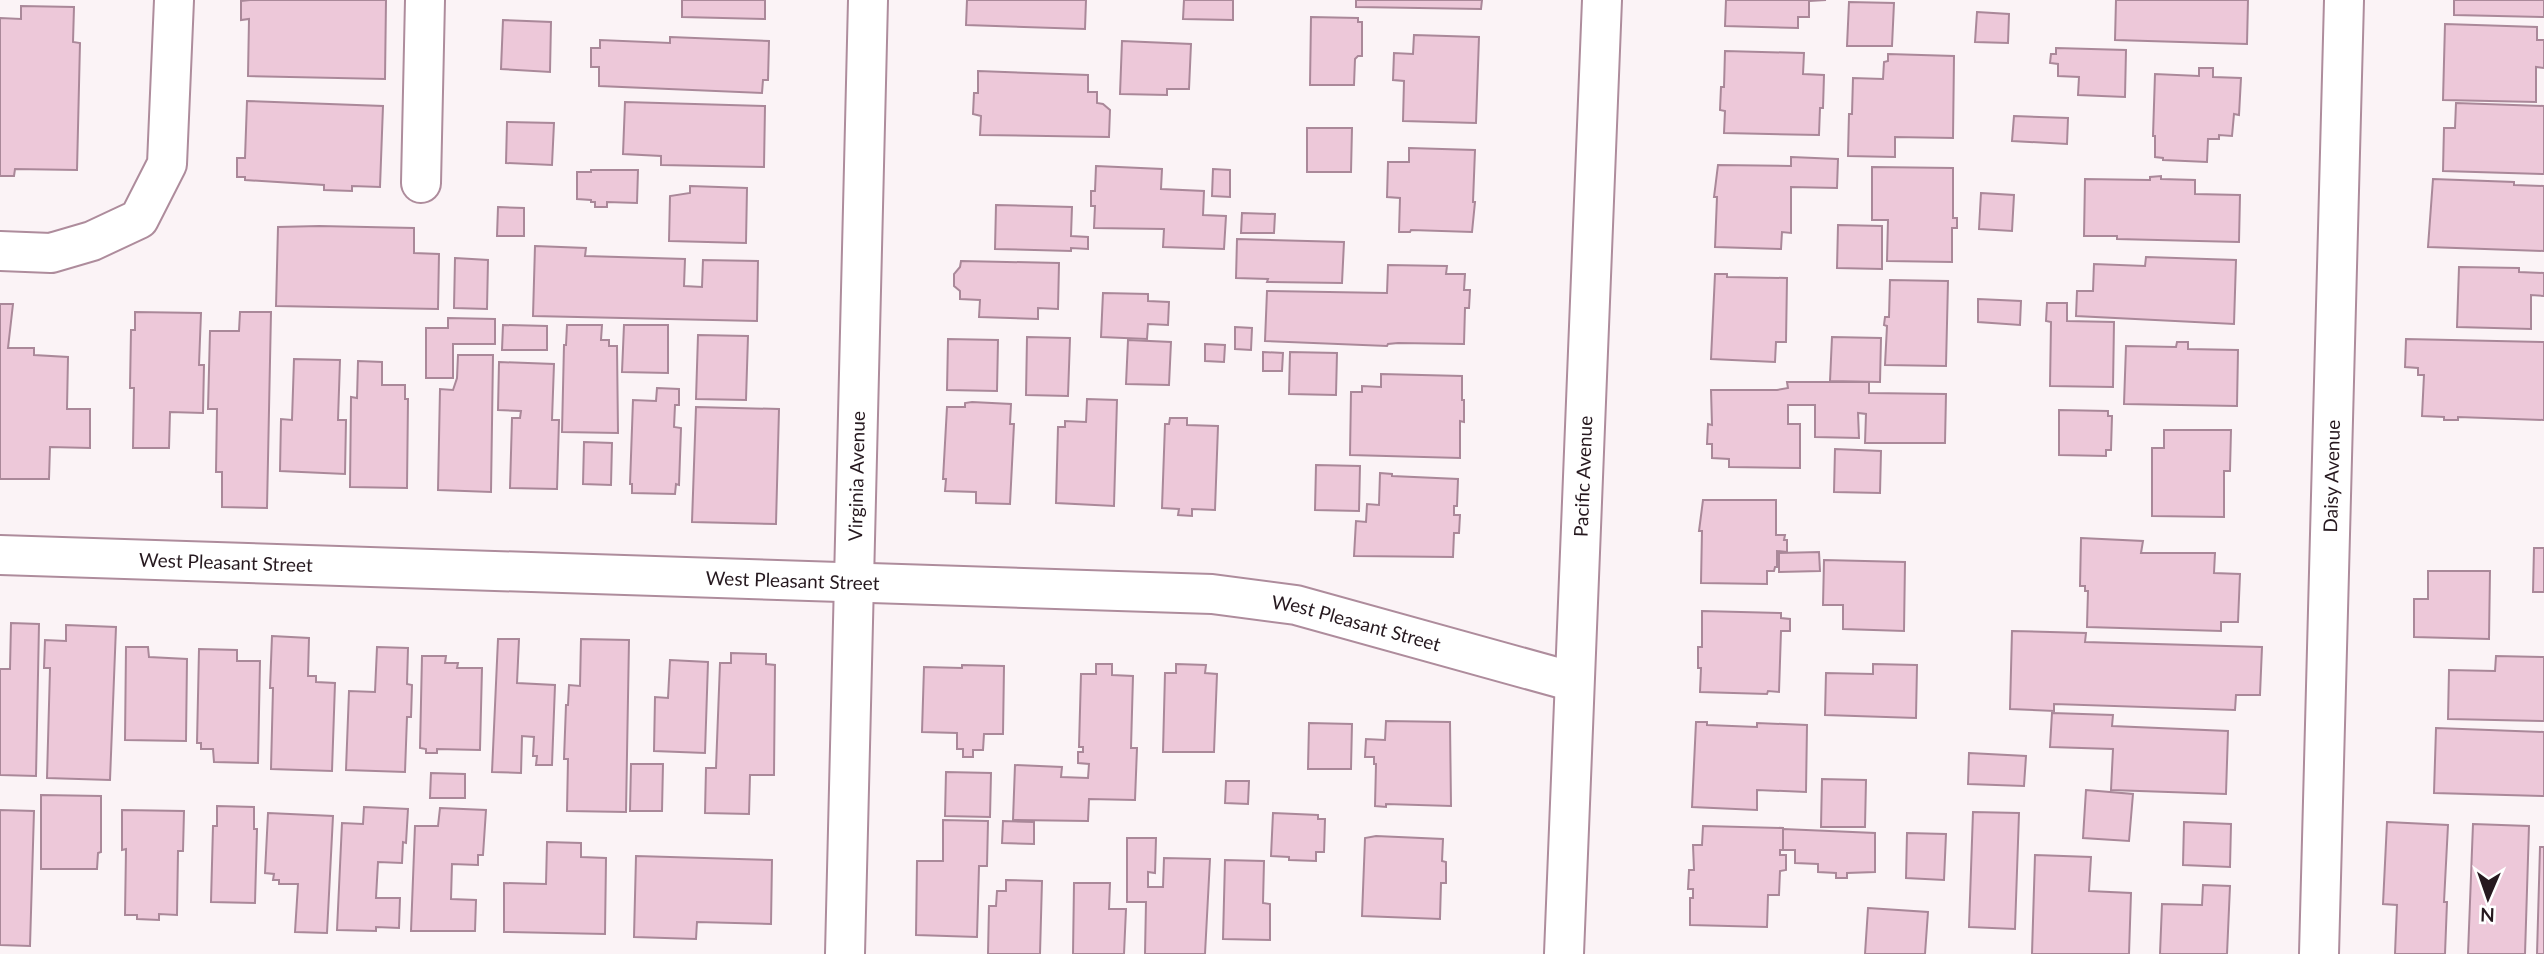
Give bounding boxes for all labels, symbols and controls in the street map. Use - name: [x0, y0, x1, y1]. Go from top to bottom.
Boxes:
- street label: Virginia Avenue: [843, 411, 869, 542]
- street label: Pacific Avenue: [1569, 415, 1596, 537]
- street label: Daisy Avenue: [2318, 419, 2344, 533]
- street label: West Pleasant Street: [139, 547, 313, 576]
- street label: West Pleasant Street: [705, 566, 880, 594]
- street label: West Pleasant Street: [1271, 590, 1444, 656]
- north arrow: [2453, 863, 2523, 933]
- text: N: [2480, 904, 2495, 927]

